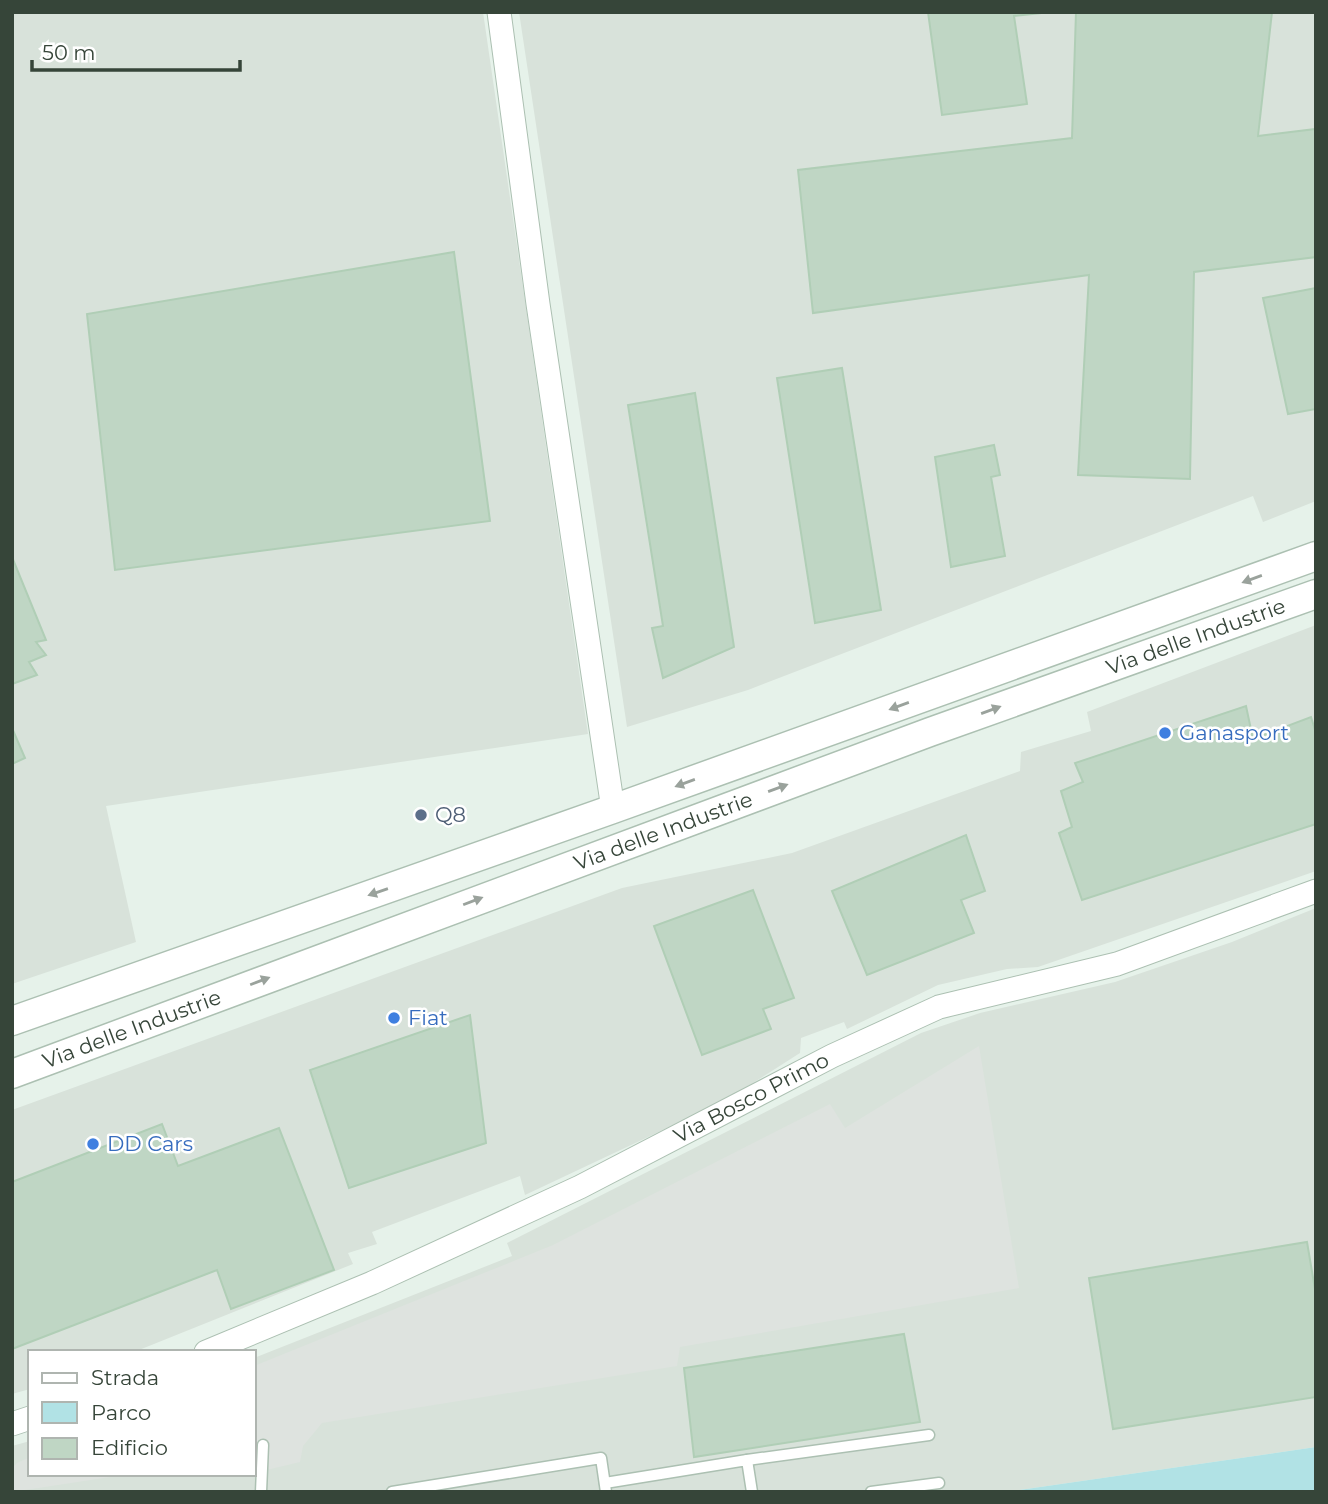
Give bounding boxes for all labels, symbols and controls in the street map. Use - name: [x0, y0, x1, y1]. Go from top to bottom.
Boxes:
- scale bar: [32, 28, 240, 72]
- text: 50 m: [42, 40, 96, 65]
- one-way arrow: [1241, 574, 1262, 585]
- street label: Via delle Industrie: [1103, 593, 1289, 680]
- one-way arrow: [889, 701, 910, 712]
- one-way arrow: [981, 704, 1002, 715]
- place label: Ganasport: [1179, 720, 1289, 745]
- marker: Ganasport: [1157, 725, 1173, 741]
- one-way arrow: [675, 778, 696, 789]
- one-way arrow: [767, 782, 788, 793]
- street label: Via delle Industrie: [570, 786, 756, 876]
- place label: Q8: [435, 802, 466, 827]
- marker: Q8: [413, 807, 429, 823]
- one-way arrow: [368, 887, 389, 898]
- one-way arrow: [462, 895, 483, 906]
- one-way arrow: [249, 975, 270, 986]
- street label: Via delle Industrie: [39, 984, 225, 1073]
- place label: Fiat: [408, 1005, 448, 1030]
- marker: Fiat: [386, 1010, 402, 1026]
- street label: Via Bosco Primo: [669, 1047, 833, 1148]
- place label: DD Cars: [107, 1131, 193, 1156]
- marker: DD Cars: [85, 1136, 101, 1152]
- legend: [28, 1350, 256, 1476]
- text: Strada: [91, 1365, 159, 1390]
- text: Parco: [91, 1400, 151, 1425]
- text: Edificio: [91, 1435, 168, 1460]

